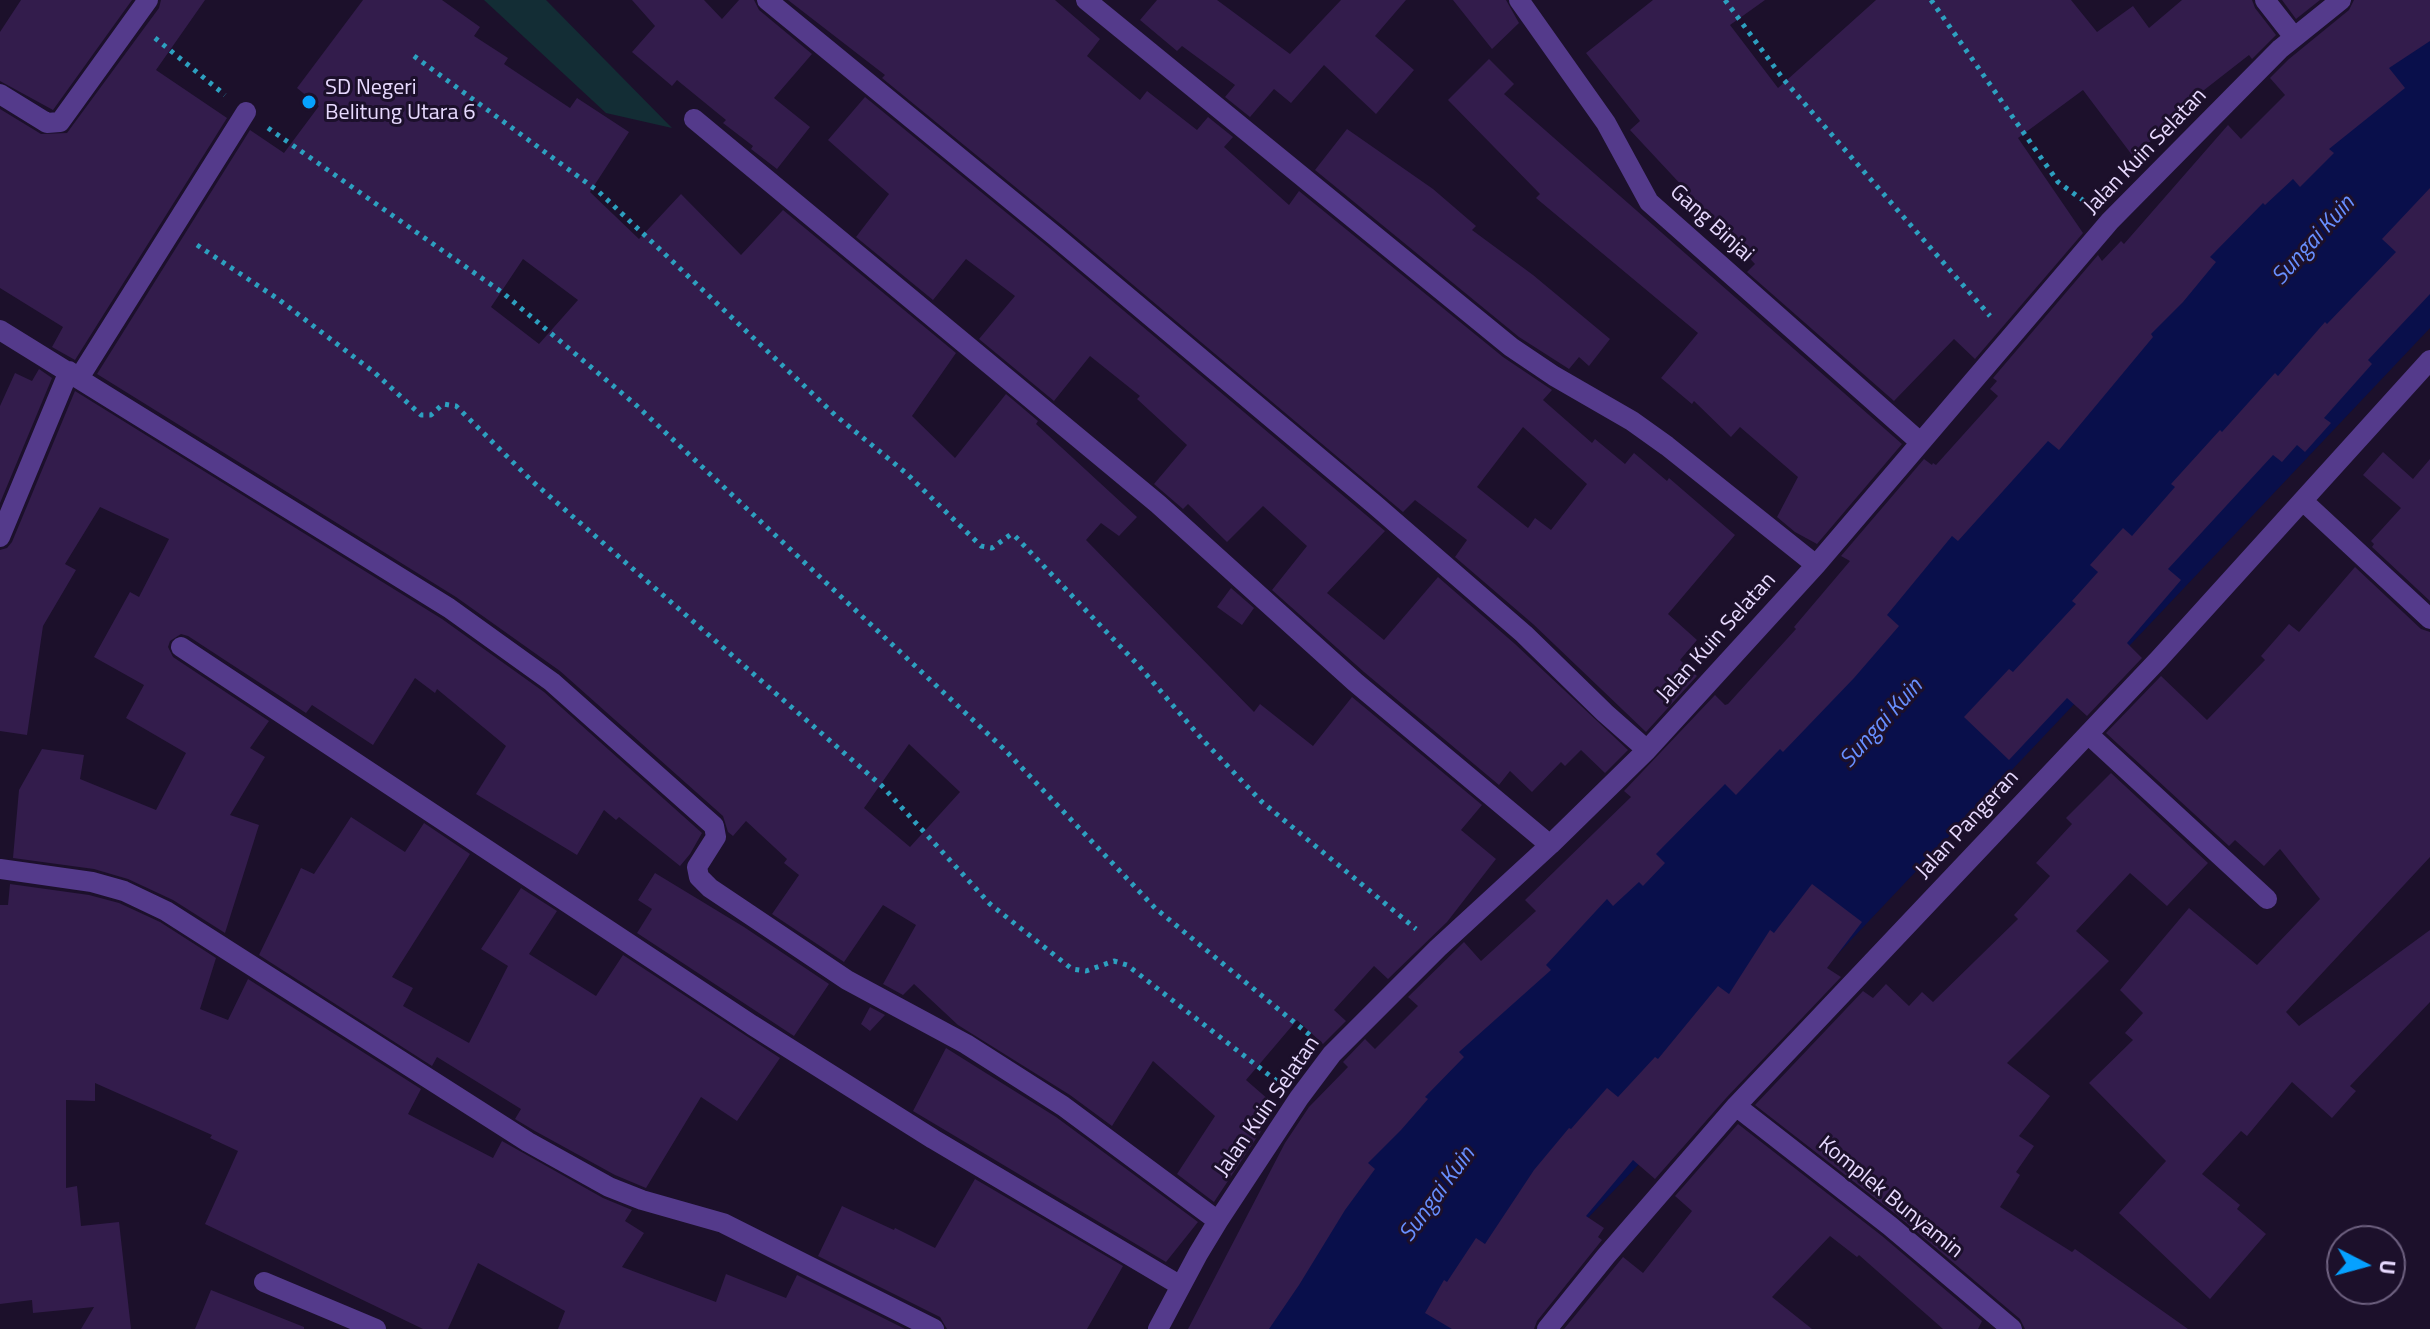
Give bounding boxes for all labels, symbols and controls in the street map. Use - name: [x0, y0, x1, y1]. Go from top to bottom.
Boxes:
- place label: SD Negeri Belitung Utara 6: [325, 76, 476, 128]
- street label: Jalan Kuin Selatan: [2079, 83, 2213, 221]
- marker: SD Negeri Belitung Utara 6: [300, 93, 318, 111]
- street label: Gang Binjai: [1664, 180, 1758, 268]
- water label: Sungai Kuin: [2266, 190, 2362, 292]
- street label: Jalan Kuin Selatan: [1652, 568, 1782, 708]
- water label: Sungai Kuin: [1834, 673, 1930, 775]
- street label: Jalan Pangeran: [1911, 765, 2025, 885]
- street label: Jalan Kuin Selatan: [1210, 1032, 1326, 1182]
- street label: Komplek Bunyamin: [1812, 1131, 1968, 1265]
- water label: Sungai Kuin: [1394, 1142, 1482, 1248]
- north arrow: [2326, 1225, 2406, 1305]
- text: U: [2370, 1258, 2406, 1276]

